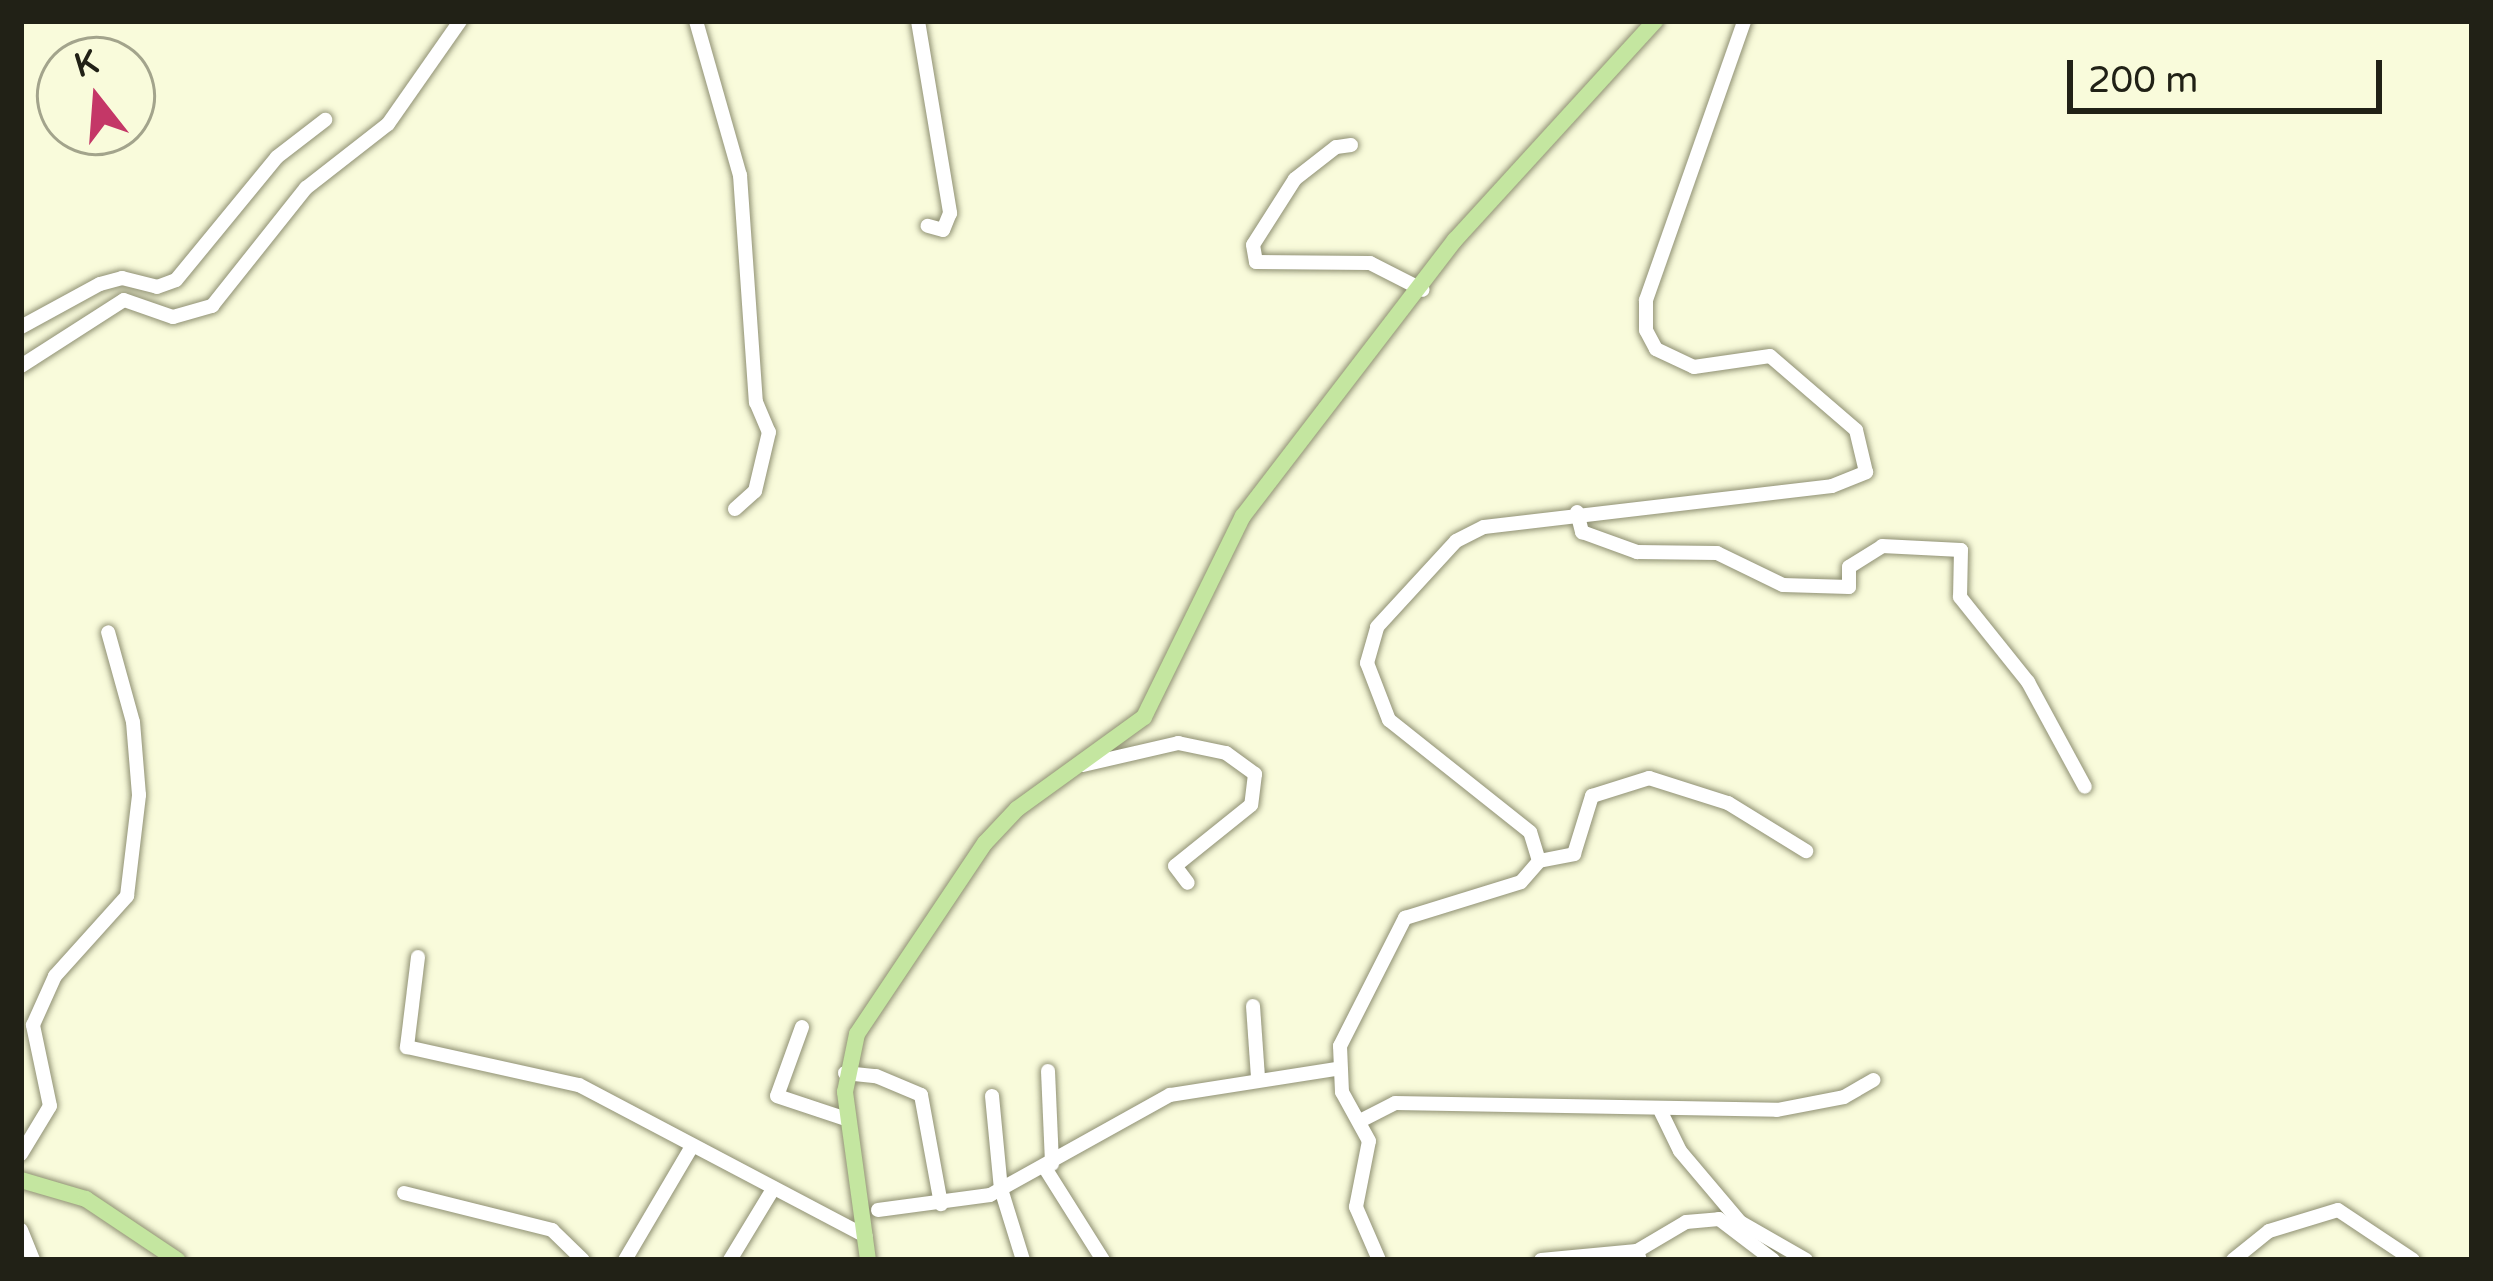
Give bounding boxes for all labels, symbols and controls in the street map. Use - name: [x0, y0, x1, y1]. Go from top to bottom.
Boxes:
- north arrow: [36, 36, 156, 156]
- scale bar: [2073, 36, 2388, 110]
- text: K: [70, 42, 102, 86]
- text: 200 m: [2088, 59, 2198, 102]

